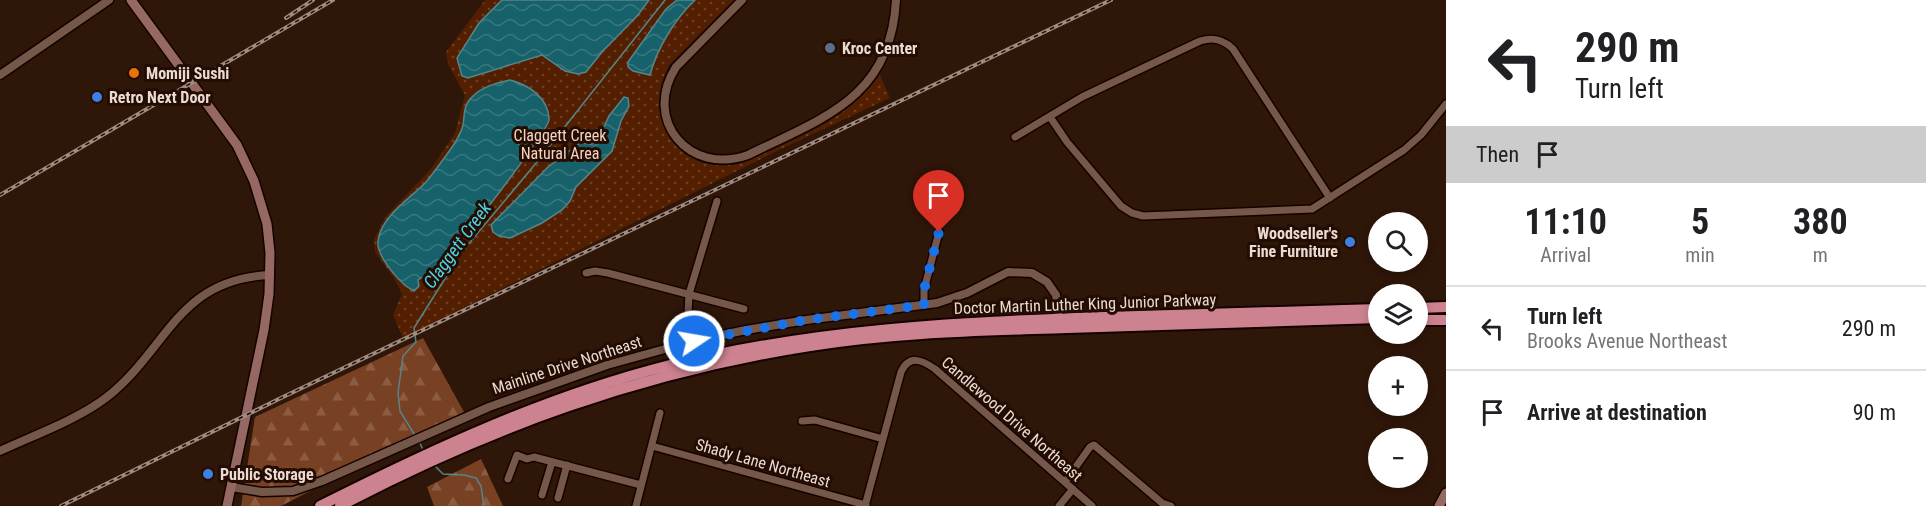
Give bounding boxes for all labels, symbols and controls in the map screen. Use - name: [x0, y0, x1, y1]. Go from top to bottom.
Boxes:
- text: 290 m: [1575, 23, 1680, 72]
- icon: left: [1476, 24, 1554, 102]
- place label: Kroc Center: [842, 39, 917, 58]
- marker: Kroc Center: [823, 41, 837, 55]
- place label: Momiji Sushi: [146, 64, 229, 83]
- marker: Momiji Sushi: [127, 66, 141, 80]
- text: Turn left: [1575, 73, 1664, 105]
- place label: Retro Next Door: [109, 88, 211, 107]
- marker: Retro Next Door: [90, 90, 104, 104]
- park label: Claggett Creek Natural Area: [514, 126, 607, 163]
- icon: arrive: [1531, 138, 1564, 171]
- text: Then: [1476, 142, 1519, 167]
- pin: [913, 170, 964, 232]
- icon: arrive: [922, 179, 955, 212]
- water label: Claggett Creek: [419, 197, 496, 292]
- text: 11:10: [1524, 201, 1607, 243]
- text: 5: [1691, 201, 1709, 243]
- text: 380: [1793, 201, 1848, 243]
- map controls: [1368, 212, 1428, 488]
- button: search: [1368, 212, 1428, 272]
- place label: Woodseller's Fine Furniture: [1249, 224, 1338, 261]
- marker: Woodseller's Fine Furniture: [1343, 235, 1357, 249]
- text: Arrival: [1540, 243, 1591, 267]
- text: min: [1685, 243, 1715, 267]
- text: m: [1813, 243, 1828, 267]
- button: layers: [1368, 284, 1428, 344]
- street label: Doctor Martin Luther King Junior Parkway: [954, 290, 1217, 318]
- text: Turn left: [1527, 304, 1602, 329]
- position arrow: [662, 309, 726, 373]
- icon: left: [1476, 312, 1509, 345]
- text: 290 m: [1842, 316, 1896, 341]
- text: Brooks Avenue Northeast: [1527, 329, 1727, 353]
- street label: Mainline Drive Northeast: [490, 332, 644, 398]
- street label: Candlewood Drive Northeast: [938, 353, 1086, 485]
- button: +: [1368, 356, 1428, 416]
- icon: arrive: [1476, 396, 1509, 429]
- text: Arrive at destination: [1527, 400, 1707, 425]
- text: 90 m: [1853, 400, 1896, 425]
- button: −: [1368, 428, 1428, 488]
- street label: Shady Lane Northeast: [694, 435, 833, 491]
- place label: Public Storage: [220, 465, 314, 484]
- marker: Public Storage: [201, 467, 215, 481]

